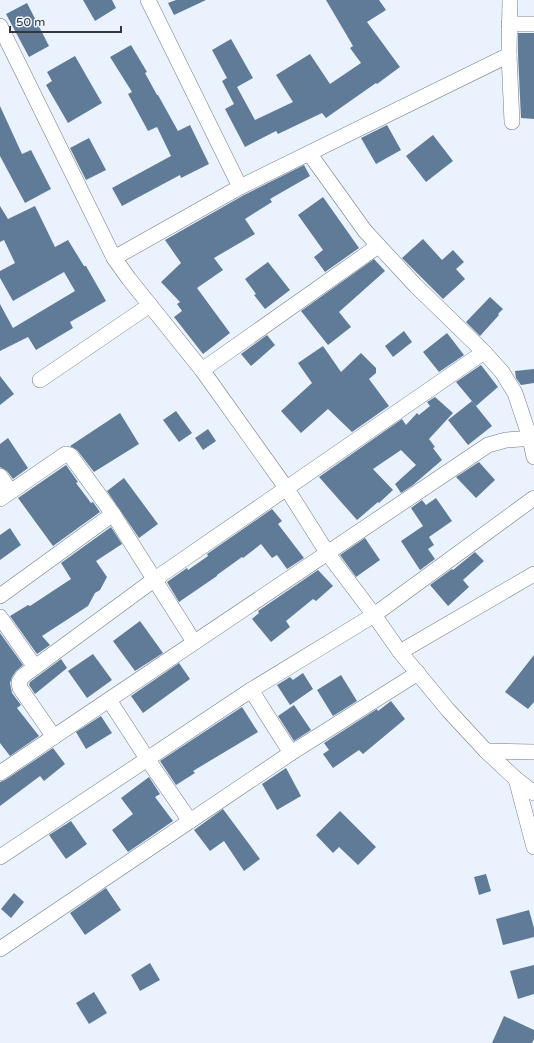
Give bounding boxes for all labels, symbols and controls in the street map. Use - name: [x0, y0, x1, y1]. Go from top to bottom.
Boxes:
- scale bar: [10, 8, 121, 34]
- text: 50 m: [16, 15, 45, 29]

